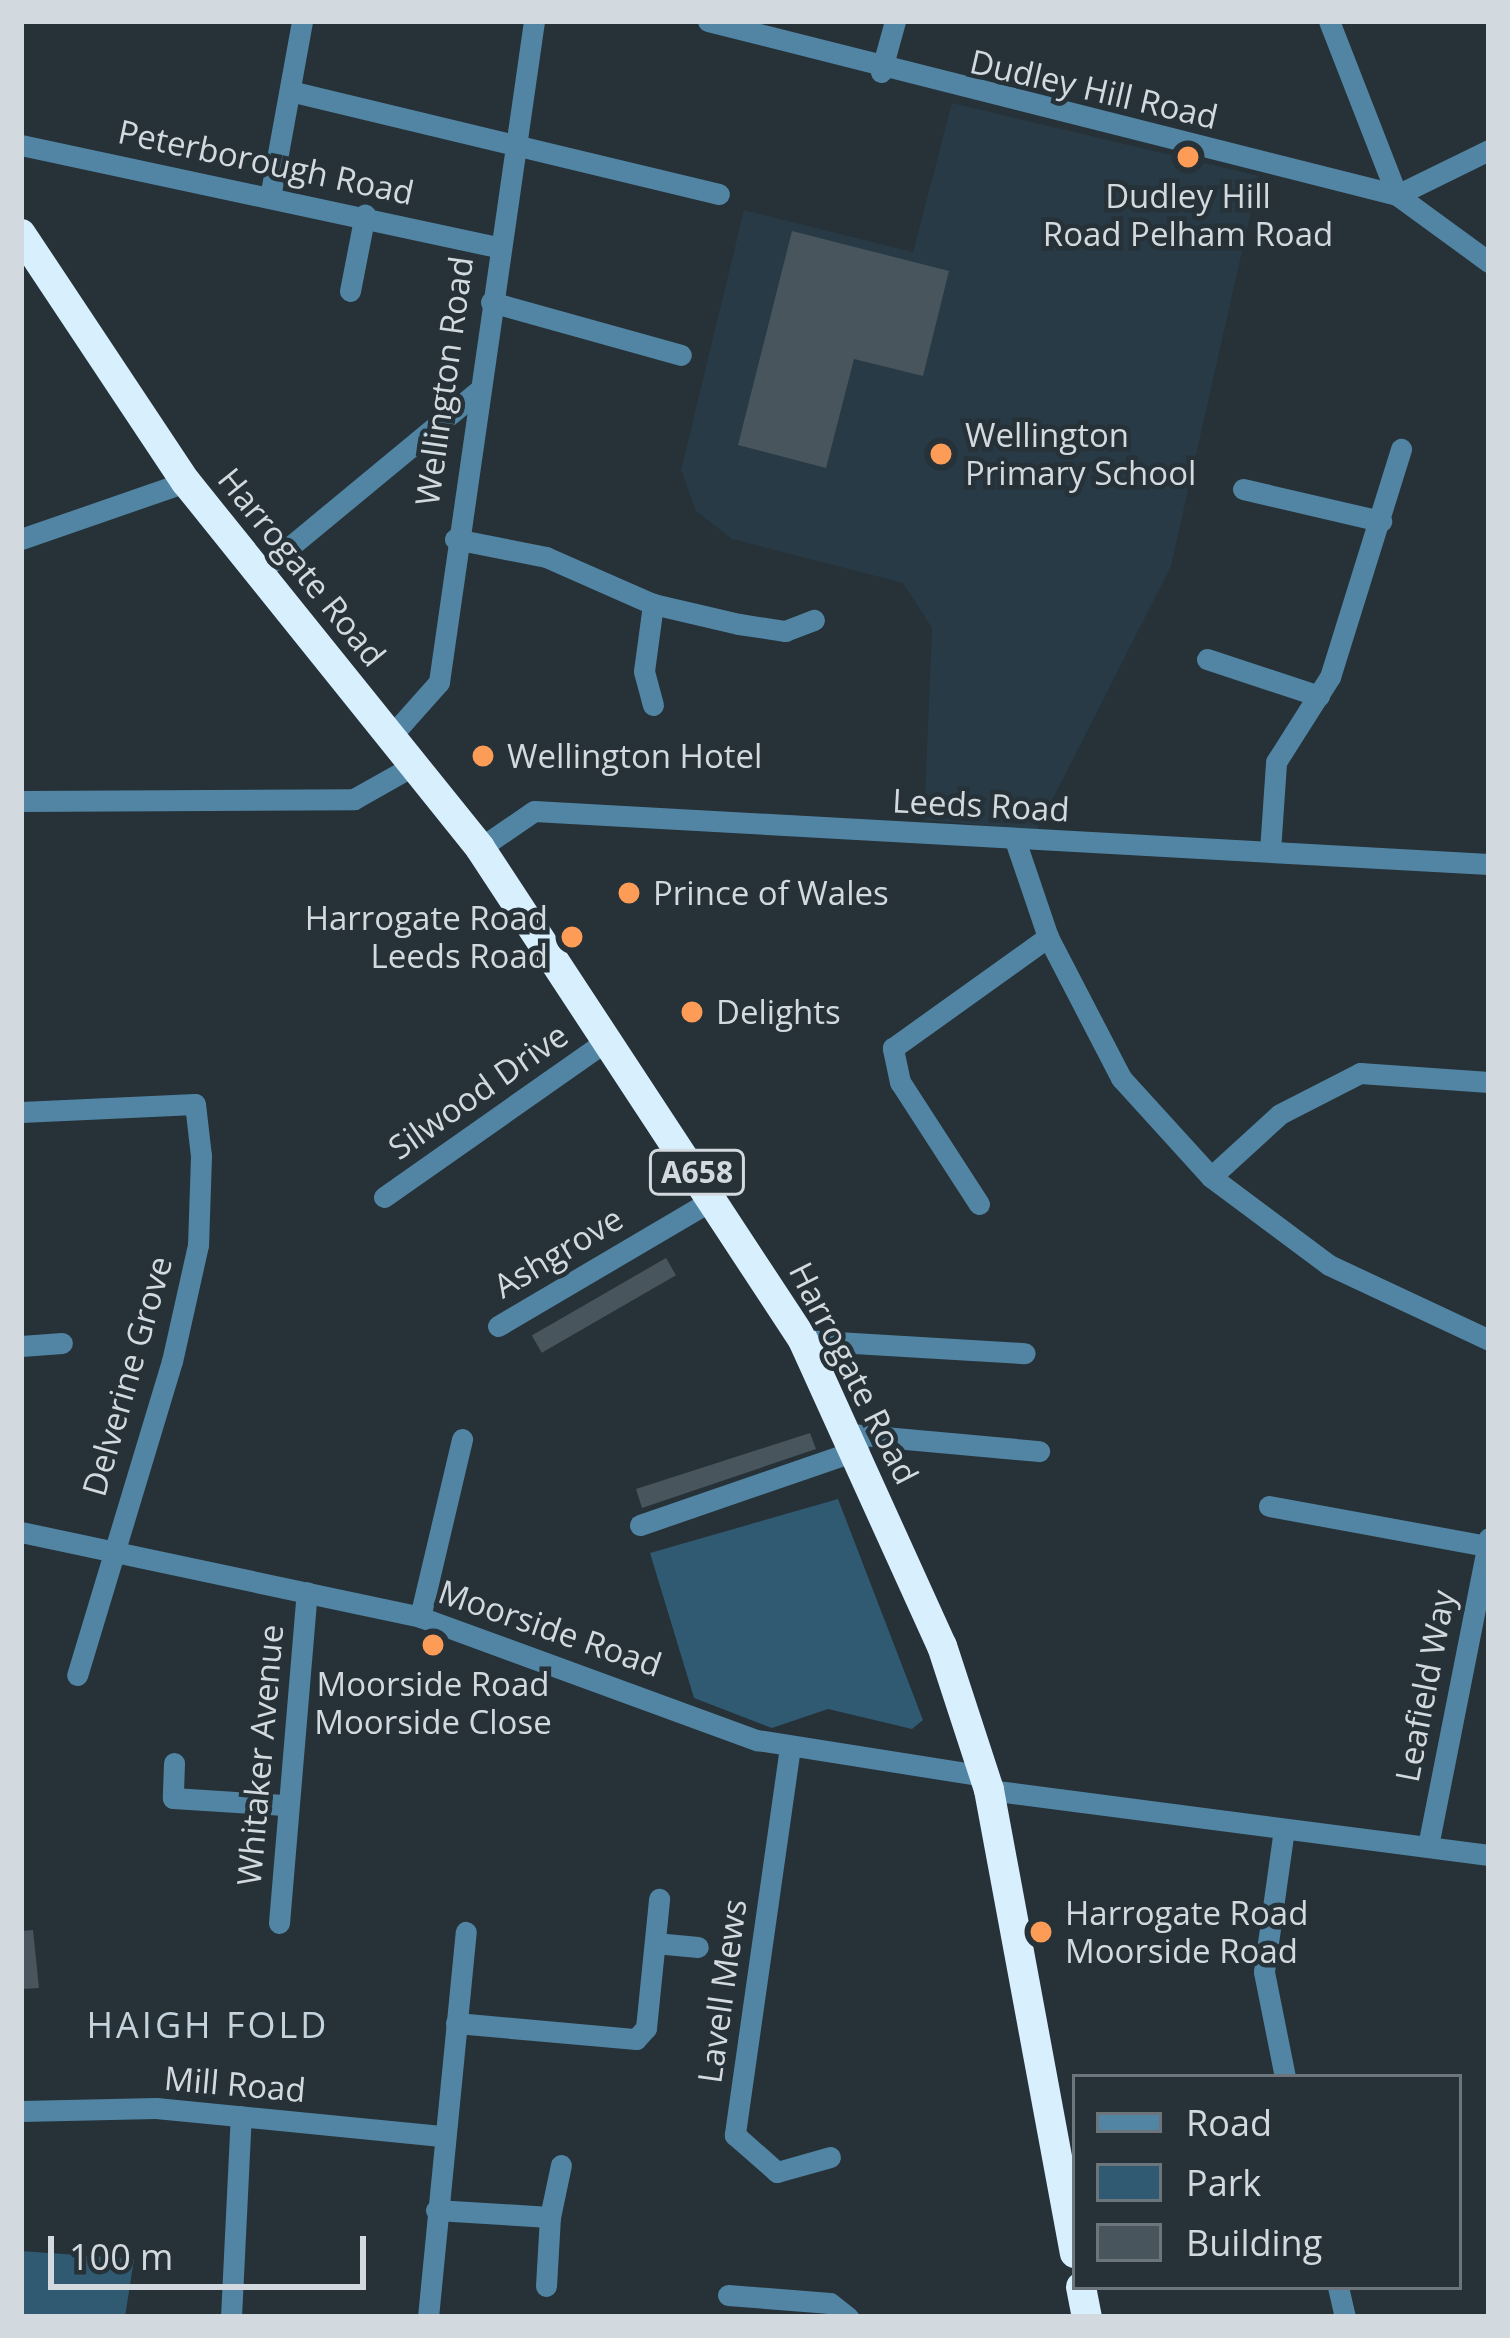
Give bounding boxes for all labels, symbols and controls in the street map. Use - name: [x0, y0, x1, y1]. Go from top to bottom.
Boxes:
- street label: Dudley Hill Road: [966, 41, 1222, 137]
- street label: Peterborough Road: [115, 111, 417, 213]
- marker: Dudley Hill Road Pelham Road: [1175, 144, 1201, 170]
- place label: Dudley Hill Road Pelham Road: [1043, 176, 1333, 254]
- street label: Wellington Road: [407, 254, 481, 508]
- place label: Wellington Primary School: [965, 415, 1196, 493]
- marker: Wellington Primary School: [928, 441, 954, 467]
- street label: Harrogate Road: [210, 460, 394, 674]
- place label: Wellington Hotel: [507, 736, 762, 776]
- marker: Wellington Hotel: [470, 743, 496, 769]
- street label: Leeds Road: [891, 781, 1071, 829]
- place label: Prince of Wales: [653, 873, 889, 913]
- marker: Prince of Wales: [616, 880, 642, 906]
- place label: Harrogate Road Leeds Road: [305, 898, 548, 976]
- marker: Harrogate Road Leeds Road: [559, 924, 585, 950]
- place label: Delights: [716, 992, 841, 1032]
- marker: Delights: [679, 999, 705, 1025]
- street label: Silwood Drive: [381, 1015, 575, 1167]
- road number: A658: [646, 1148, 748, 1196]
- street label: Ashgrove: [486, 1198, 630, 1306]
- street label: Delverine Grove: [74, 1252, 180, 1500]
- street label: Harrogate Road: [781, 1256, 927, 1490]
- street label: Moorside Road: [433, 1571, 667, 1685]
- street label: Leafield Way: [1387, 1587, 1463, 1785]
- street label: Whitaker Avenue: [229, 1623, 291, 1887]
- marker: Moorside Road Moorside Close: [420, 1632, 446, 1658]
- place label: Moorside Road Moorside Close: [314, 1664, 552, 1742]
- place label: Harrogate Road Moorside Road: [1065, 1893, 1308, 1971]
- street label: Lavell Mews: [689, 1896, 755, 2086]
- marker: Harrogate Road Moorside Road: [1028, 1919, 1054, 1945]
- district label: HAIGH FOLD: [87, 2003, 329, 2047]
- street label: Mill Road: [163, 2058, 307, 2110]
- legend: [1072, 2074, 1462, 2290]
- text: Road: [1186, 2098, 1272, 2147]
- text: Park: [1186, 2158, 1261, 2207]
- scale bar: [54, 2212, 372, 2286]
- text: Building: [1186, 2218, 1322, 2267]
- text: 100 m: [69, 2232, 173, 2281]

